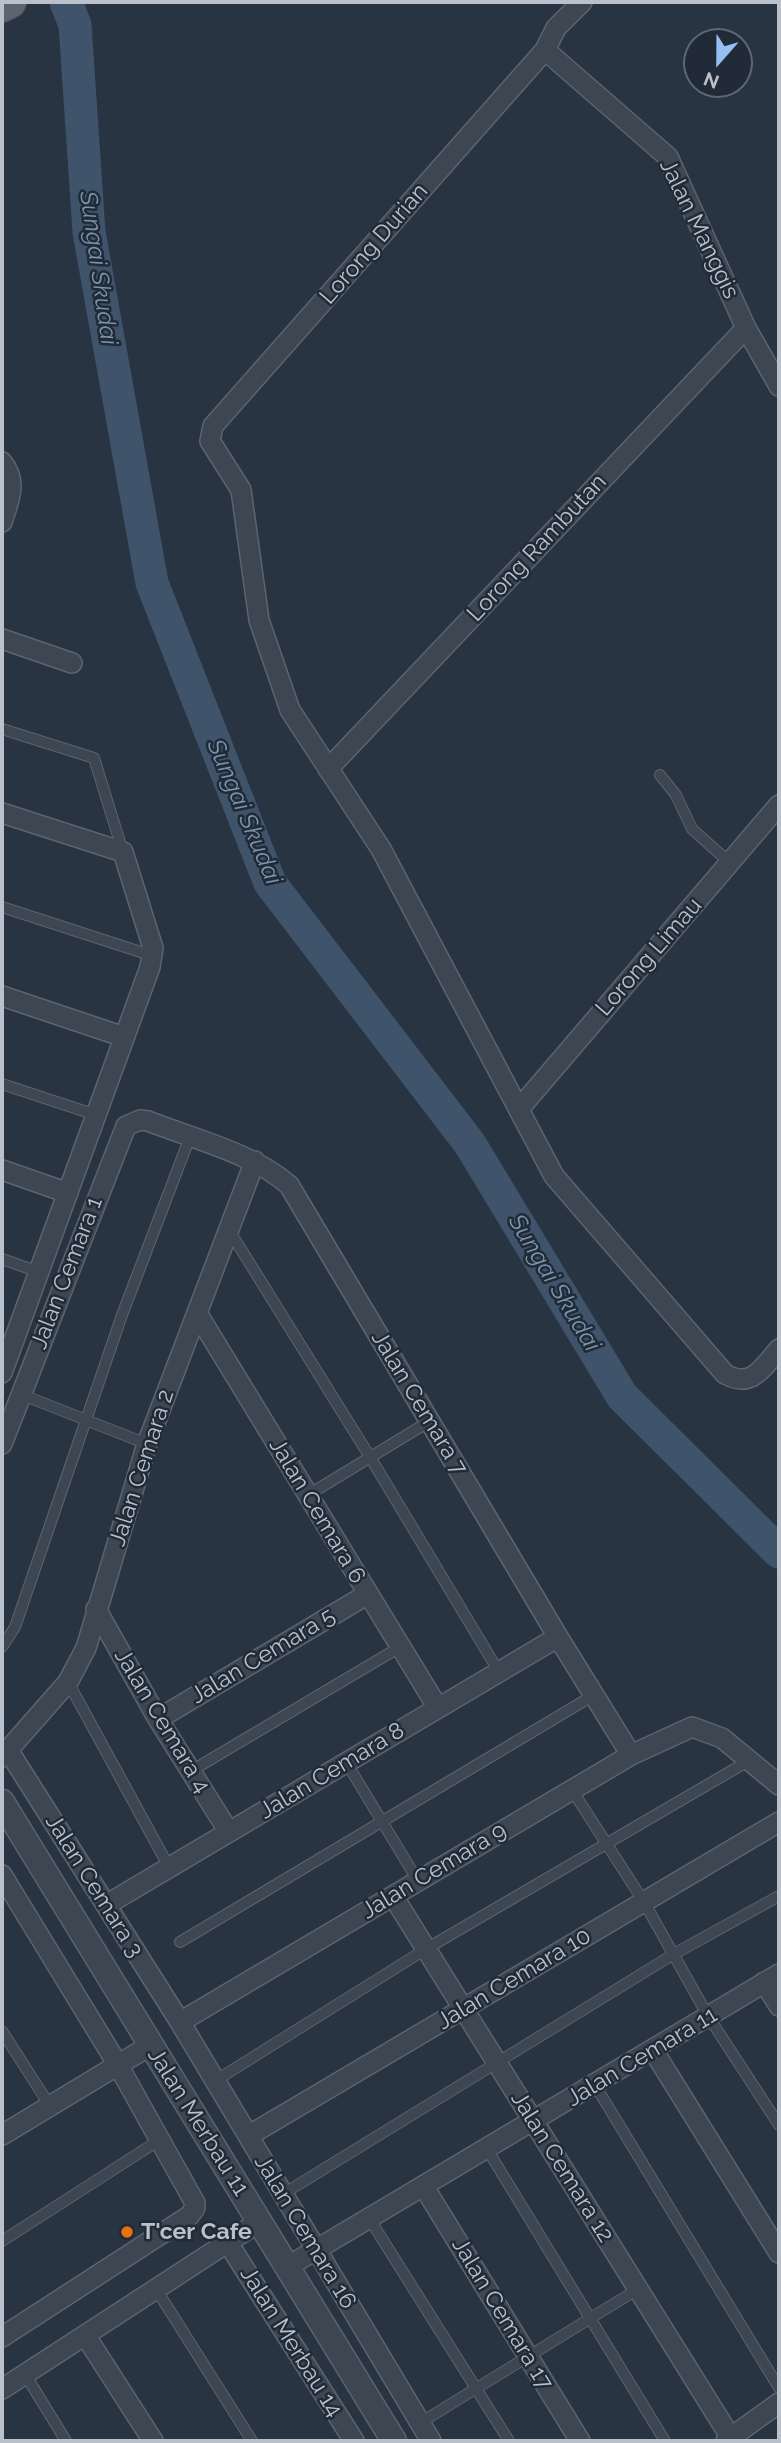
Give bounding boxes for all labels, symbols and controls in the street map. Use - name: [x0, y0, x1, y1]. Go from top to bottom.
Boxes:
- north arrow: [683, 28, 753, 98]
- text: N: [700, 68, 722, 94]
- street label: Jalan Manggis: [653, 155, 745, 303]
- street label: Lorong Durian: [314, 178, 434, 310]
- water label: Sungai Skudai: [73, 189, 123, 347]
- street label: Lorong Rambutan: [462, 468, 612, 628]
- water label: Sungai Skudai: [200, 735, 288, 889]
- street label: Lorong Limau: [590, 892, 708, 1022]
- street label: Jalan Cemara 1: [25, 1193, 109, 1353]
- water label: Sungai Skudai: [502, 1209, 606, 1357]
- street label: Jalan Cemara 7: [365, 1326, 473, 1480]
- street label: Jalan Cemara 2: [104, 1386, 180, 1550]
- street label: Jalan Cemara 6: [263, 1433, 371, 1589]
- street label: Jalan Cemara 5: [186, 1602, 340, 1710]
- street label: Jalan Cemara 4: [108, 1644, 216, 1798]
- street label: Jalan Cemara 8: [254, 1717, 410, 1825]
- street label: Jalan Cemara 3: [39, 1810, 149, 1962]
- street label: Jalan Cemara 9: [356, 1817, 512, 1925]
- street label: Jalan Cemara 10: [432, 1922, 596, 2036]
- street label: Jalan Cemara 11: [562, 2001, 722, 2113]
- street label: Jalan Merbau 11: [142, 2043, 254, 2201]
- street label: Jalan Cemara 12: [505, 2086, 619, 2248]
- street label: Jalan Cemara 16: [248, 2150, 362, 2314]
- place label: T'cer Cafe: [141, 2218, 252, 2246]
- marker: T'cer Cafe: [119, 2224, 135, 2240]
- street label: Jalan Cemara 17: [446, 2233, 558, 2395]
- street label: Jalan Merbau 14: [234, 2262, 348, 2422]

